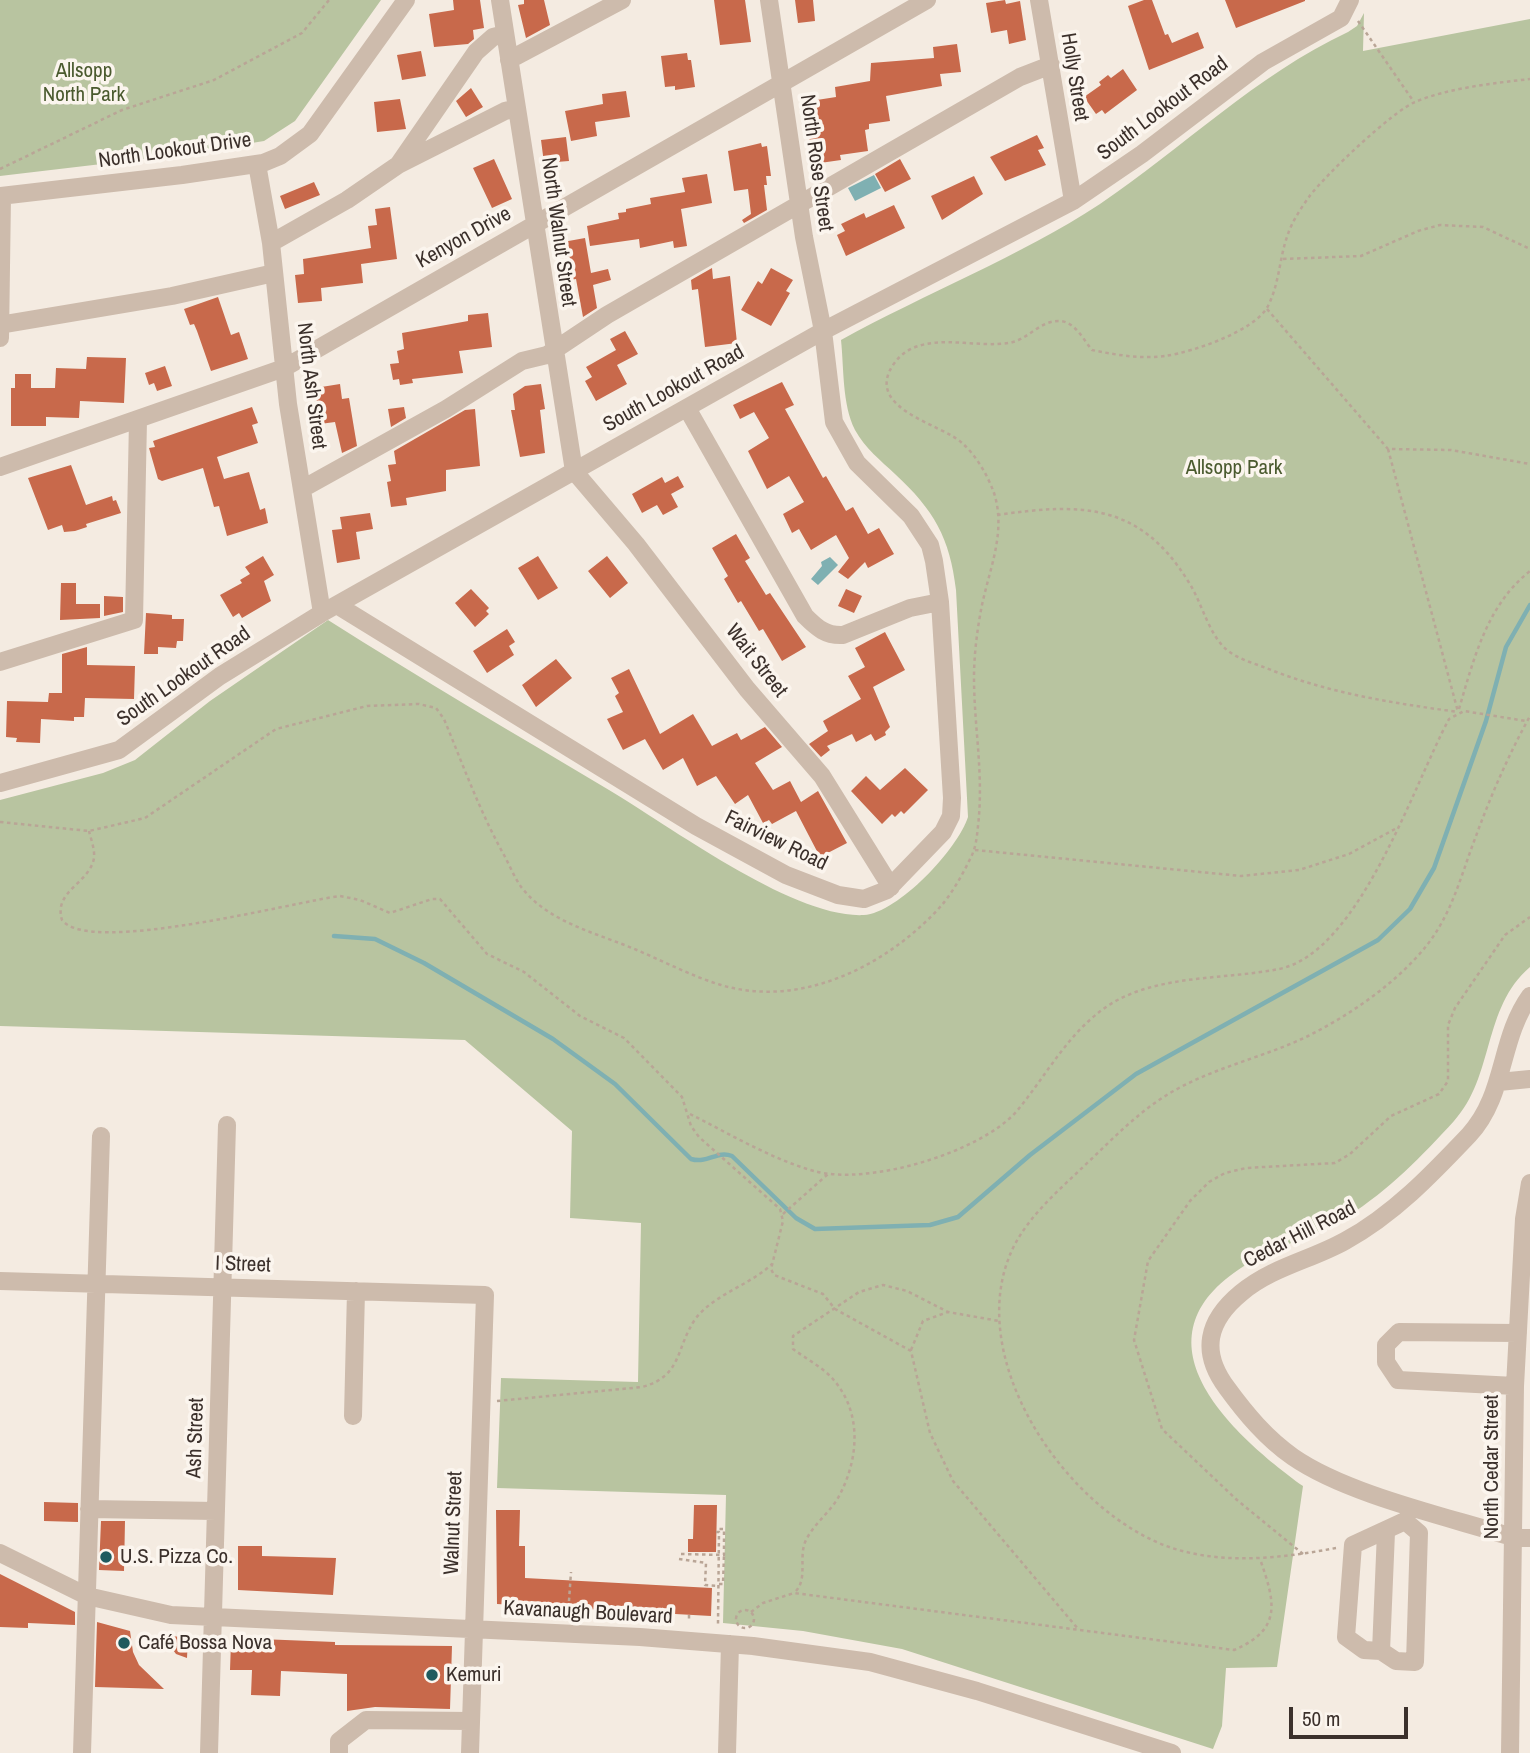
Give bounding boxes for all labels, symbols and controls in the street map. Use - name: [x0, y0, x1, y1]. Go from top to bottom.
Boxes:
- street label: Holly Street: [1055, 31, 1093, 123]
- street label: South Lookout Road: [1093, 52, 1233, 166]
- park label: Allsopp North Park: [43, 58, 125, 108]
- street label: North Rose Street: [794, 93, 838, 233]
- street label: North Lookout Drive: [97, 128, 253, 174]
- street label: North Walnut Street: [535, 156, 581, 308]
- street label: Kenyon Drive: [412, 202, 516, 274]
- street label: North Ash Street: [291, 321, 331, 451]
- street label: South Lookout Road: [599, 340, 749, 438]
- park label: Allsopp Park: [1186, 455, 1282, 481]
- street label: Wait Street: [720, 620, 792, 702]
- street label: South Lookout Road: [112, 622, 256, 732]
- street label: Fairview Road: [721, 805, 831, 877]
- street label: Cedar Hill Road: [1240, 1196, 1360, 1274]
- street label: I Street: [215, 1251, 271, 1279]
- street label: North Cedar Street: [1479, 1395, 1505, 1539]
- street label: Ash Street: [182, 1397, 210, 1479]
- street label: Walnut Street: [440, 1471, 468, 1575]
- place label: U.S. Pizza Co.: [120, 1544, 233, 1570]
- marker: U.S. Pizza Co.: [98, 1549, 114, 1565]
- street label: Kavanaugh Boulevard: [503, 1596, 673, 1630]
- place label: Café Bossa Nova: [138, 1630, 272, 1656]
- marker: Café Bossa Nova: [116, 1635, 132, 1651]
- place label: Kemuri: [446, 1662, 502, 1688]
- marker: Kemuri: [424, 1667, 440, 1683]
- scale bar: [1292, 1694, 1411, 1738]
- text: 50 m: [1302, 1704, 1340, 1733]

